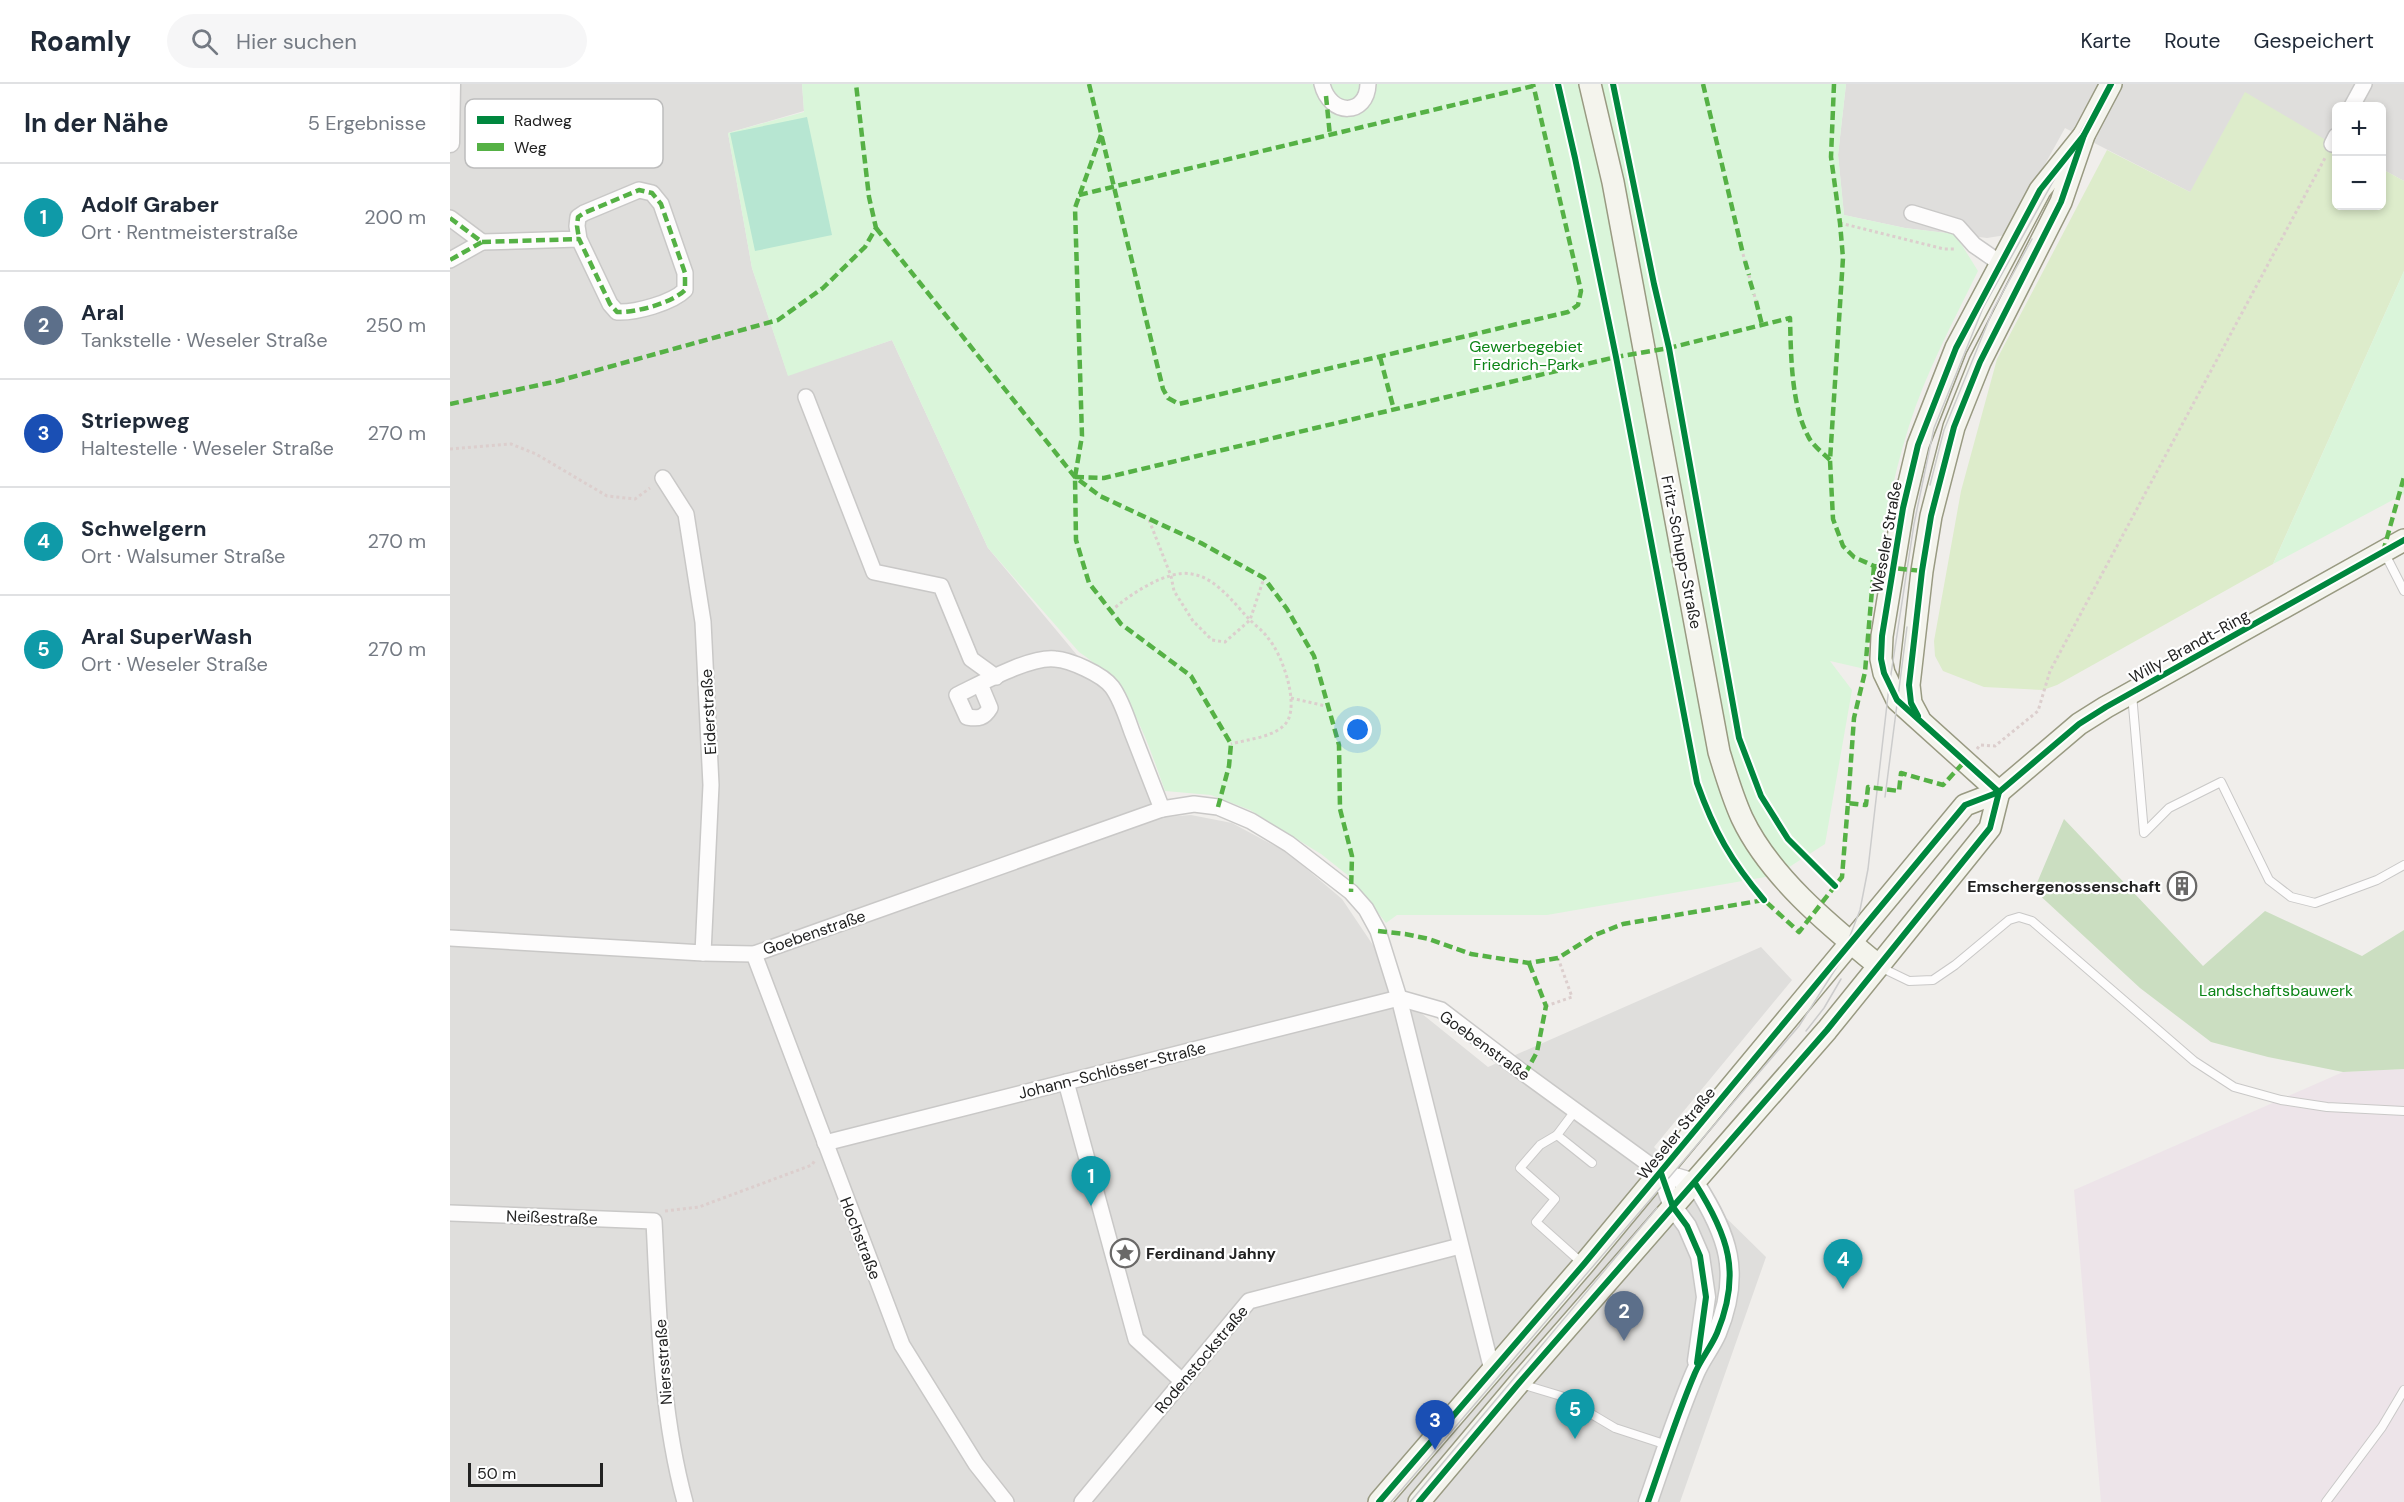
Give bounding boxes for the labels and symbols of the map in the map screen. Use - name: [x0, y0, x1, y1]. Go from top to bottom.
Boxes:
- legend: [465, 99, 663, 168]
- text: Radweg: [514, 110, 572, 131]
- text: Weg: [514, 137, 547, 158]
- park label: Gewerbegebiet Friedrich-Park: [1469, 336, 1583, 375]
- street label: Fritz-Schupp-Straße: [1656, 474, 1707, 631]
- street label: Weseler Straße: [1866, 479, 1907, 595]
- street label: Willy-Brandt-Ring: [2126, 605, 2253, 688]
- street label: Eiderstraße: [696, 669, 721, 755]
- your location: [1343, 715, 1372, 744]
- building icon: Emschergenossenschaft: [2166, 870, 2198, 902]
- place label: Emschergenossenschaft: [1967, 876, 2161, 897]
- street label: Goebenstraße: [760, 905, 868, 960]
- park label: Landschaftsbauwerk: [2199, 980, 2353, 1001]
- street label: Goebenstraße: [1435, 1005, 1534, 1085]
- street label: Johann-Schlösser-Straße: [1016, 1037, 1208, 1104]
- street label: Weseler Straße: [1633, 1083, 1720, 1184]
- pin: 1: [1072, 1156, 1110, 1206]
- street label: Hochstraße: [835, 1194, 886, 1282]
- street label: Neißestraße: [506, 1205, 598, 1230]
- place icon: Ferdinand Jahny: [1109, 1237, 1141, 1269]
- pin: 4: [1824, 1240, 1862, 1289]
- place label: Ferdinand Jahny: [1146, 1243, 1276, 1264]
- pin: 2: [1604, 1292, 1644, 1341]
- street label: Rodenstockstraße: [1150, 1301, 1253, 1418]
- street label: Niersstraße: [650, 1318, 677, 1406]
- pin: 5: [1556, 1390, 1594, 1439]
- pin: 3: [1416, 1400, 1454, 1450]
- scale bar: [468, 1460, 603, 1488]

